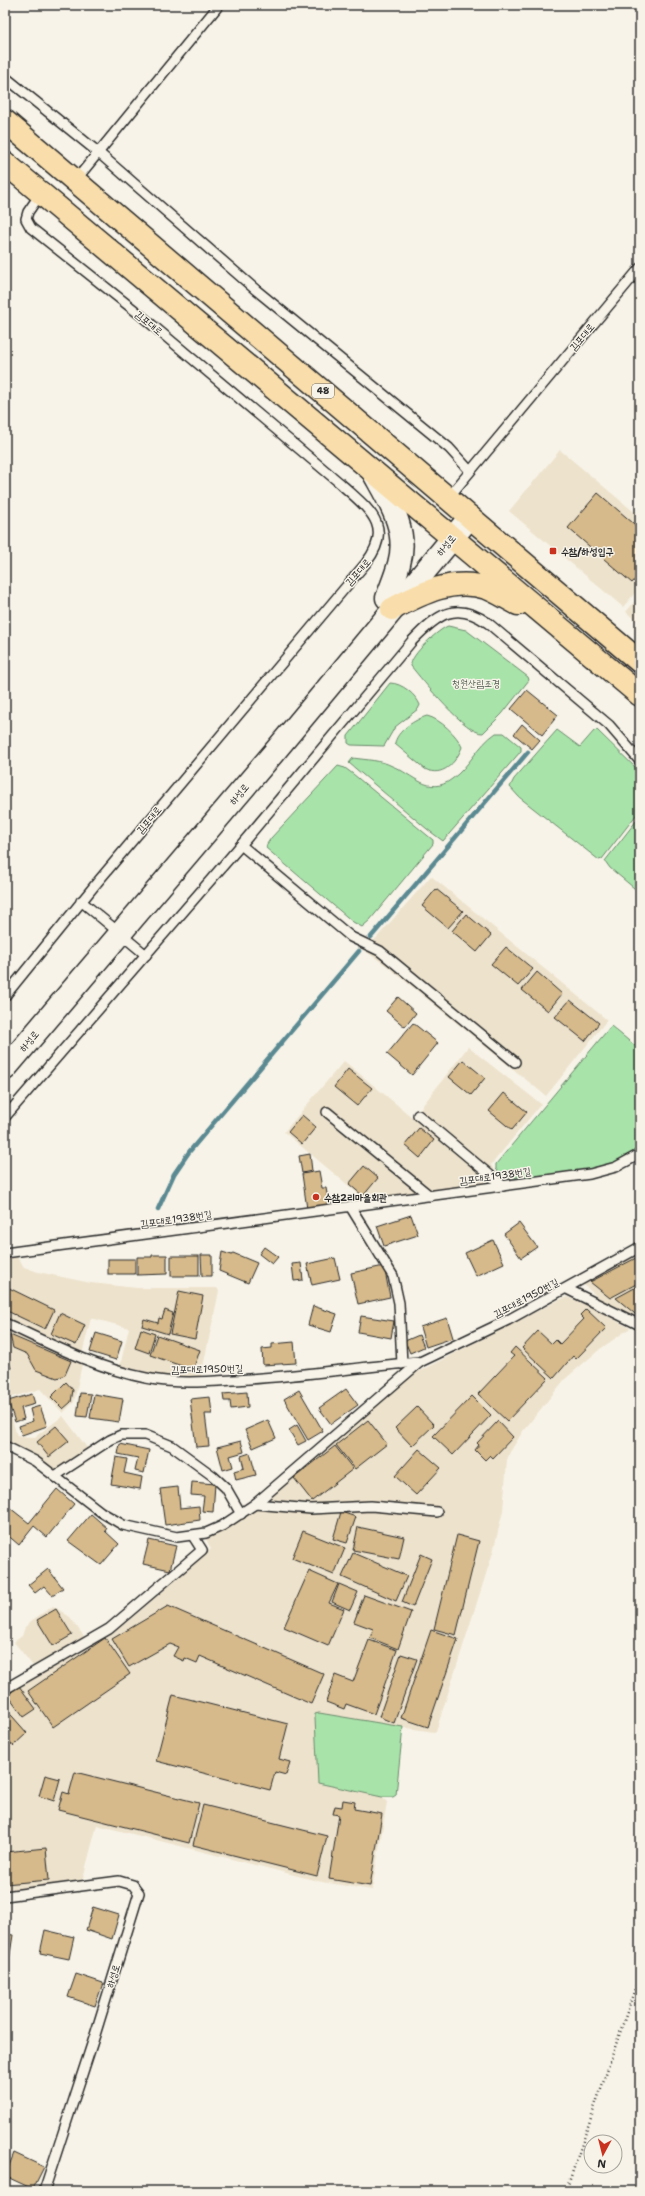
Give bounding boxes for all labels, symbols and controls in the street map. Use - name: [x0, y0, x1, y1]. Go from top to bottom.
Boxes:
- street label: 김포대로: [132, 308, 166, 338]
- street label: 김포대로: [567, 320, 597, 354]
- road number: 48: [312, 384, 334, 398]
- street label: 하성로: [433, 532, 459, 558]
- place label: 수참/하성입구: [561, 545, 614, 558]
- marker: 수참/하성입구: [548, 546, 558, 556]
- street label: 김포대로: [343, 556, 373, 588]
- park label: 청원산림조경: [452, 677, 500, 690]
- street label: 하성로: [226, 781, 252, 807]
- street label: 김포대로: [134, 803, 164, 837]
- street label: 하성로: [16, 1028, 42, 1054]
- street label: 김포대로1938번길: [458, 1165, 532, 1187]
- place label: 수참2리마을회관: [324, 1191, 387, 1204]
- marker: 수참2리마을회관: [311, 1192, 321, 1202]
- street label: 김포대로1938번길: [139, 1208, 213, 1230]
- street label: 김포대로1950번길: [491, 1275, 561, 1321]
- street label: 김포대로1950번길: [171, 1362, 243, 1376]
- street label: 하성로: [103, 1963, 123, 1989]
- north arrow: [583, 2134, 623, 2174]
- text: N: [596, 2155, 607, 2171]

